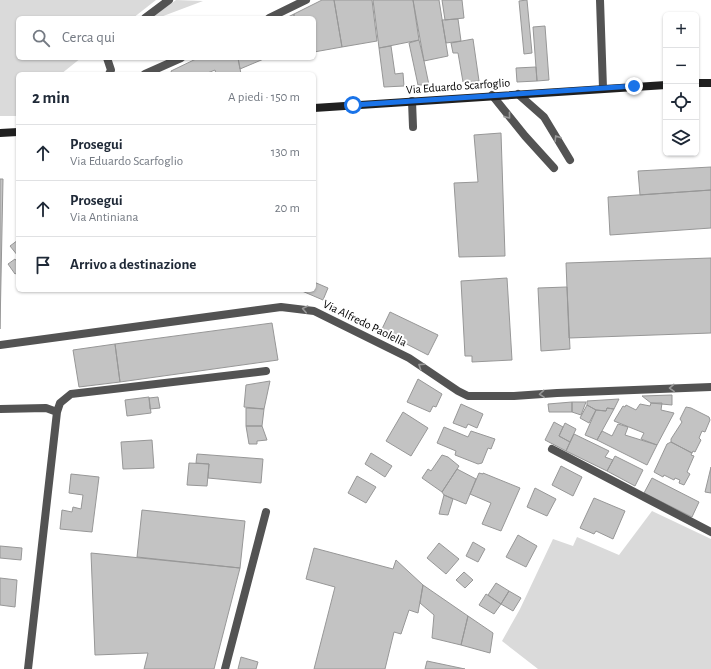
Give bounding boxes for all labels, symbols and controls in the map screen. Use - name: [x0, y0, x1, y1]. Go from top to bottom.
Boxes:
- map controls: [663, 12, 699, 156]
- button: +: [663, 12, 699, 48]
- search box: [16, 16, 316, 60]
- icon: search: [30, 27, 52, 49]
- text: Cerca qui: [62, 30, 115, 45]
- button: −: [663, 48, 699, 84]
- street label: Via Eduardo Scarfoglio: [405, 76, 511, 96]
- route end: [625, 77, 643, 95]
- button: locate: [663, 84, 699, 120]
- text: 2 min: [32, 89, 70, 106]
- text: A piedi · 150 m: [228, 91, 300, 104]
- route start: [344, 96, 362, 114]
- one-way arrow: [504, 111, 511, 118]
- button: layers: [663, 120, 699, 156]
- one-way arrow: [554, 135, 562, 142]
- text: Prosegui: [70, 137, 123, 152]
- icon: ahead: [32, 142, 54, 164]
- text: 130 m: [271, 146, 300, 159]
- text: Via Eduardo Scarfoglio: [70, 155, 183, 168]
- text: Prosegui: [70, 193, 123, 208]
- icon: ahead: [32, 198, 54, 220]
- text: 20 m: [275, 202, 300, 215]
- text: Via Antiniana: [70, 211, 138, 224]
- icon: arrive: [32, 254, 54, 276]
- text: Arrivo a destinazione: [70, 257, 196, 272]
- street label: Via Alfredo Paolella: [321, 298, 409, 349]
- one-way arrow: [302, 305, 309, 314]
- one-way arrow: [418, 363, 425, 371]
- one-way arrow: [669, 384, 675, 393]
- one-way arrow: [539, 389, 545, 398]

